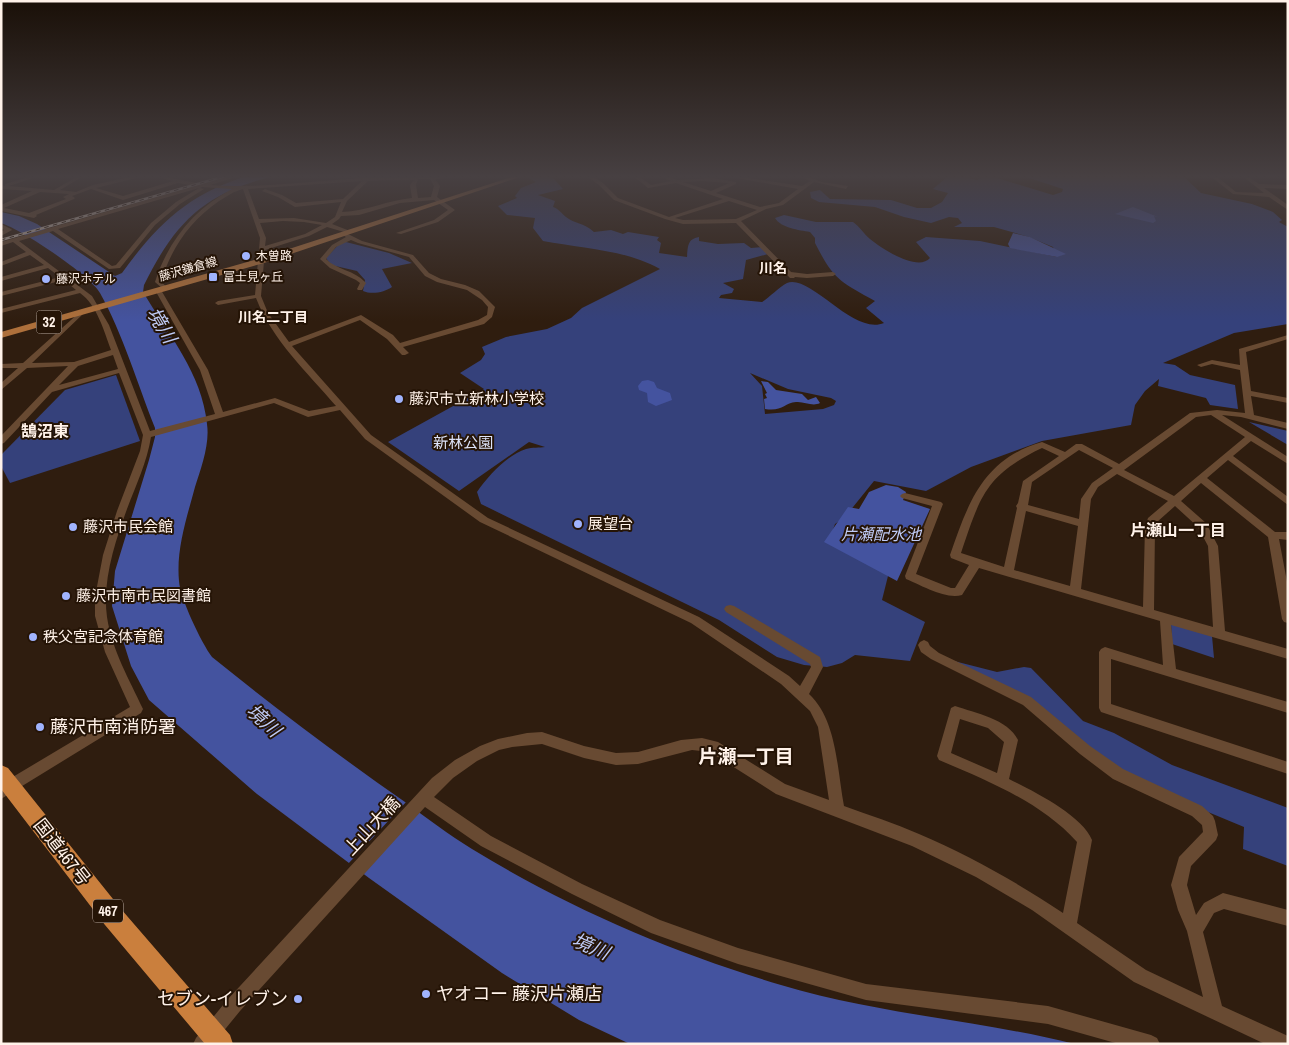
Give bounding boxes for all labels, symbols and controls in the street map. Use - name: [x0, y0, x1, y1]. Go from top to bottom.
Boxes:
- place label: 木曽路: [256, 248, 292, 264]
- marker: 木曽路: [240, 250, 252, 262]
- street label: 藤沢鎌倉線: [157, 253, 219, 285]
- district label: 川名: [759, 259, 787, 277]
- place label: 富士見ヶ丘: [223, 269, 283, 285]
- place label: 藤沢ホテル: [56, 271, 116, 287]
- marker: 富士見ヶ丘: [207, 271, 219, 283]
- marker: 藤沢ホテル: [40, 273, 52, 285]
- water label: 境川: [141, 302, 184, 350]
- district label: 川名二丁目: [238, 308, 308, 326]
- road number: 32: [36, 311, 62, 334]
- place label: 藤沢市立新林小学校: [409, 388, 544, 409]
- marker: 藤沢市立新林小学校: [393, 393, 405, 405]
- district label: 鵠沼東: [21, 420, 69, 442]
- park label: 新林公園: [433, 432, 493, 453]
- place label: 展望台: [588, 513, 633, 534]
- place label: 藤沢市民会館: [83, 516, 173, 537]
- marker: 展望台: [572, 518, 584, 530]
- district label: 片瀬山一丁目: [1130, 519, 1226, 541]
- marker: 藤沢市民会館: [67, 521, 79, 533]
- water label: 片瀬配水池: [841, 523, 923, 545]
- place label: 藤沢市南市民図書館: [76, 585, 211, 606]
- marker: 藤沢市南市民図書館: [60, 590, 72, 602]
- place label: 秩父宮記念体育館: [43, 626, 163, 647]
- marker: 秩父宮記念体育館: [27, 631, 39, 643]
- water label: 境川: [241, 698, 288, 744]
- place label: 藤沢市南消防署: [50, 714, 176, 739]
- marker: 藤沢市南消防署: [34, 721, 46, 733]
- district label: 片瀬一丁目: [698, 743, 794, 769]
- street label: 上山大橋: [338, 791, 405, 861]
- street label: 国道467号: [28, 813, 96, 890]
- road number: 467: [93, 899, 123, 922]
- water label: 境川: [568, 927, 615, 966]
- place label: ヤオコー 藤沢片瀬店: [436, 981, 602, 1006]
- place label: セブン-イレブン: [157, 986, 288, 1011]
- marker: ヤオコー 藤沢片瀬店: [420, 988, 432, 1000]
- marker: セブン-イレブン: [292, 993, 304, 1005]

